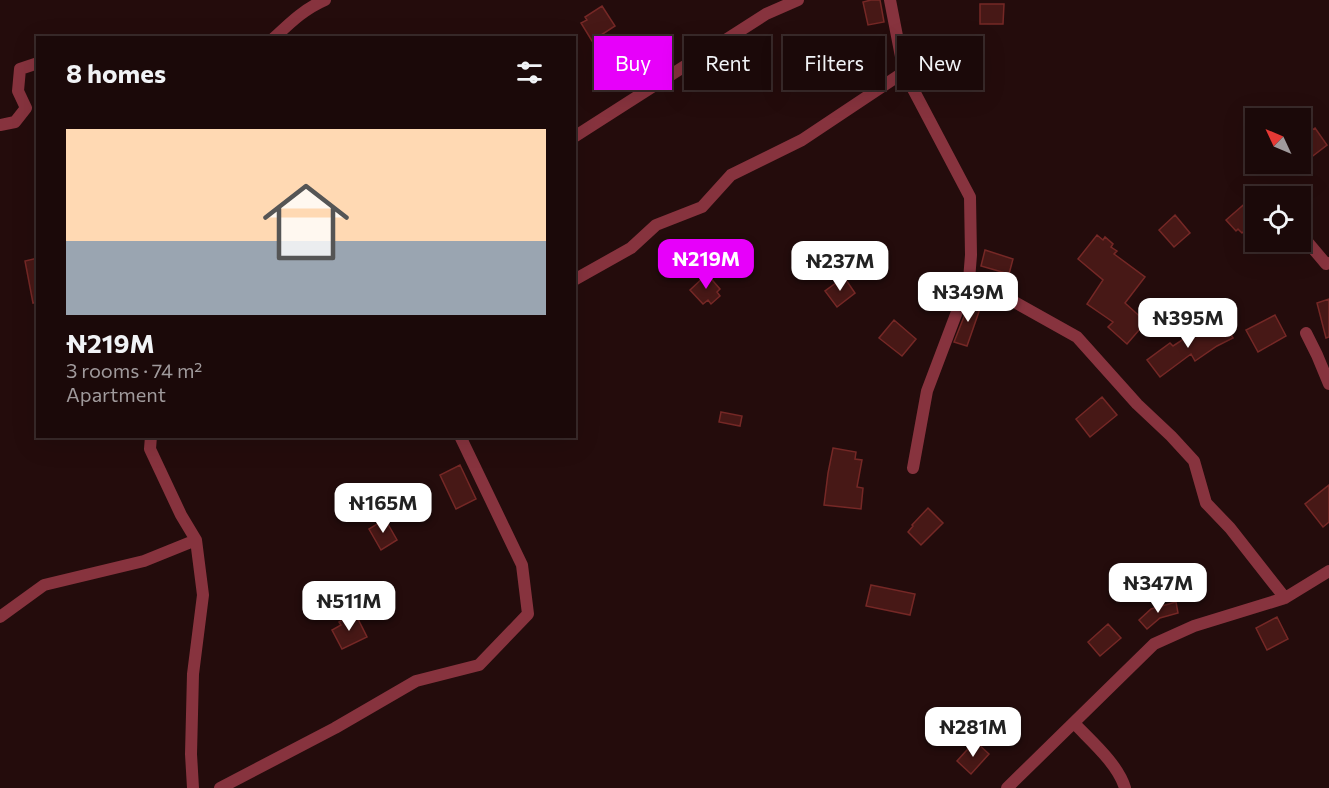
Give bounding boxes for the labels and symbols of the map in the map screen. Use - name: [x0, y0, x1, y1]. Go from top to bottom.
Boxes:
- north arrow: [1245, 108, 1311, 174]
- pin: ₦219M: [664, 239, 748, 290]
- pin: ₦237M: [798, 241, 882, 292]
- pin: ₦349M: [926, 272, 1010, 323]
- pin: ₦395M: [1146, 298, 1230, 349]
- pin: ₦165M: [341, 483, 425, 534]
- pin: ₦347M: [1116, 563, 1200, 614]
- pin: ₦511M: [307, 581, 391, 632]
- pin: ₦281M: [931, 707, 1015, 758]

